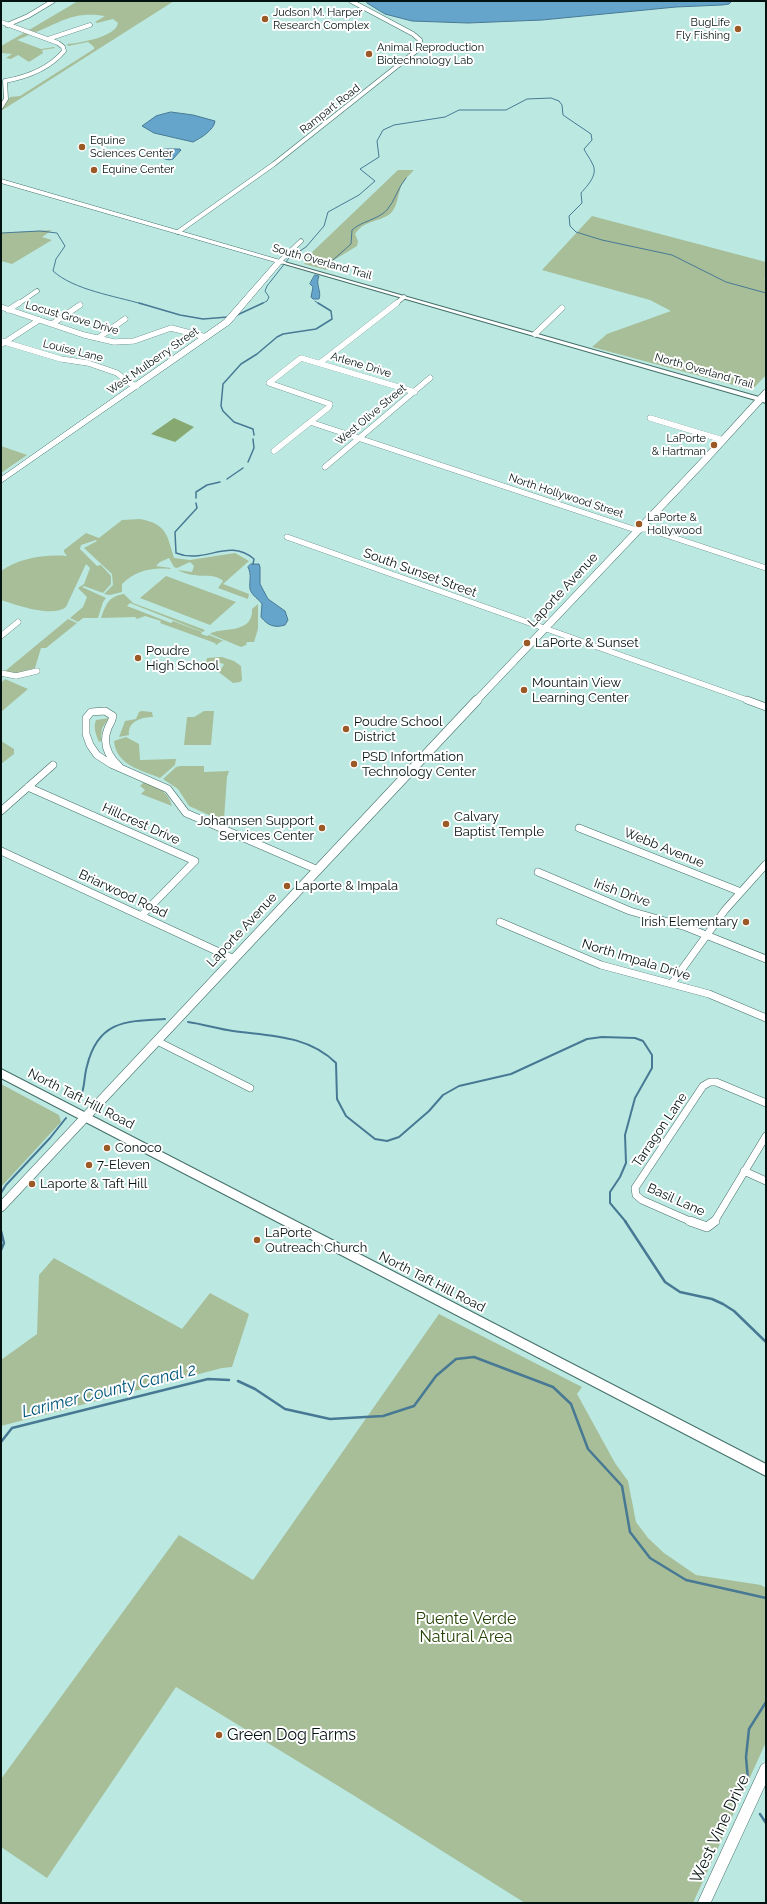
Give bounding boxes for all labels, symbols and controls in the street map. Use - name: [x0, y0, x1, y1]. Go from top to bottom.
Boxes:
- place label: Judson M. Harper Research Complex: [273, 6, 369, 32]
- marker: Judson M. Harper Research Complex: [260, 14, 270, 24]
- place label: BugLife Fly Fishing: [676, 16, 730, 42]
- marker: BugLife Fly Fishing: [733, 24, 743, 34]
- place label: Animal Reproduction Biotechnology Lab: [377, 41, 484, 67]
- marker: Animal Reproduction Biotechnology Lab: [364, 49, 374, 59]
- street label: Rampart Road: [297, 81, 363, 137]
- place label: Equine Sciences Center: [90, 134, 173, 160]
- marker: Equine Sciences Center: [77, 142, 87, 152]
- place label: Equine Center: [102, 163, 174, 177]
- marker: Equine Center: [89, 165, 99, 175]
- street label: South Overland Trail: [271, 241, 373, 283]
- street label: Locust Grove Drive: [24, 298, 120, 338]
- street label: West Mulberry Street: [105, 324, 201, 398]
- street label: Louise Lane: [42, 337, 104, 365]
- street label: Arlene Drive: [329, 350, 393, 380]
- street label: North Overland Trail: [653, 351, 755, 391]
- street label: West Olive Street: [333, 382, 409, 448]
- place label: LaPorte & Hartman: [652, 432, 706, 458]
- marker: LaPorte & Hartman: [709, 440, 719, 450]
- street label: North Hollywood Street: [507, 471, 625, 521]
- place label: LaPorte & Hollywood: [647, 511, 702, 537]
- marker: LaPorte & Hollywood: [634, 519, 644, 529]
- street label: South Sunset Street: [361, 545, 479, 601]
- street label: Laporte Avenue: [525, 550, 601, 630]
- place label: LaPorte & Sunset: [535, 635, 638, 651]
- marker: LaPorte & Sunset: [522, 638, 532, 648]
- place label: Poudre High School: [146, 643, 219, 674]
- marker: Poudre High School: [133, 653, 143, 663]
- place label: Mountain View Learning Center: [532, 675, 629, 706]
- marker: Mountain View Learning Center: [519, 685, 529, 695]
- place label: Poudre School District: [354, 714, 442, 745]
- marker: Poudre School District: [341, 724, 351, 734]
- place label: PSD Infortmation Technology Center: [362, 749, 476, 780]
- marker: PSD Infortmation Technology Center: [349, 759, 359, 769]
- street label: Hillcrest Drive: [100, 800, 182, 848]
- place label: Calvary Baptist Temple: [454, 809, 544, 840]
- place label: Johannsen Support Services Center: [197, 813, 314, 844]
- marker: Calvary Baptist Temple: [441, 819, 451, 829]
- marker: Johannsen Support Services Center: [317, 823, 327, 833]
- street label: Webb Avenue: [622, 825, 706, 871]
- street label: Briarwood Road: [76, 867, 170, 921]
- street label: Irish Drive: [592, 876, 652, 910]
- place label: Laporte & Impala: [295, 878, 398, 894]
- marker: Laporte & Impala: [282, 881, 292, 891]
- street label: Laporte Avenue: [204, 890, 280, 970]
- place label: Irish Elementary: [641, 914, 738, 930]
- marker: Irish Elementary: [741, 917, 751, 927]
- street label: North Impala Drive: [580, 936, 692, 984]
- street label: North Taft Hill Road: [25, 1065, 137, 1133]
- street label: Tarragon Lane: [629, 1090, 691, 1170]
- place label: Conoco: [115, 1140, 162, 1156]
- marker: Conoco: [102, 1143, 112, 1153]
- place label: 7-Eleven: [97, 1157, 150, 1173]
- marker: 7-Eleven: [84, 1160, 94, 1170]
- place label: Laporte & Taft Hill: [40, 1176, 147, 1192]
- marker: Laporte & Taft Hill: [27, 1179, 37, 1189]
- street label: Basil Lane: [645, 1180, 707, 1220]
- place label: LaPorte Outreach Church: [265, 1225, 367, 1256]
- marker: LaPorte Outreach Church: [252, 1235, 262, 1245]
- street label: North Taft Hill Road: [376, 1248, 488, 1316]
- water label: Larimer County Canal 2: [20, 1359, 198, 1423]
- park label: Puente Verde Natural Area: [416, 1609, 516, 1647]
- place label: Green Dog Farms: [227, 1725, 356, 1745]
- marker: Green Dog Farms: [214, 1730, 224, 1740]
- street label: West Vine Drive: [686, 1772, 754, 1886]

